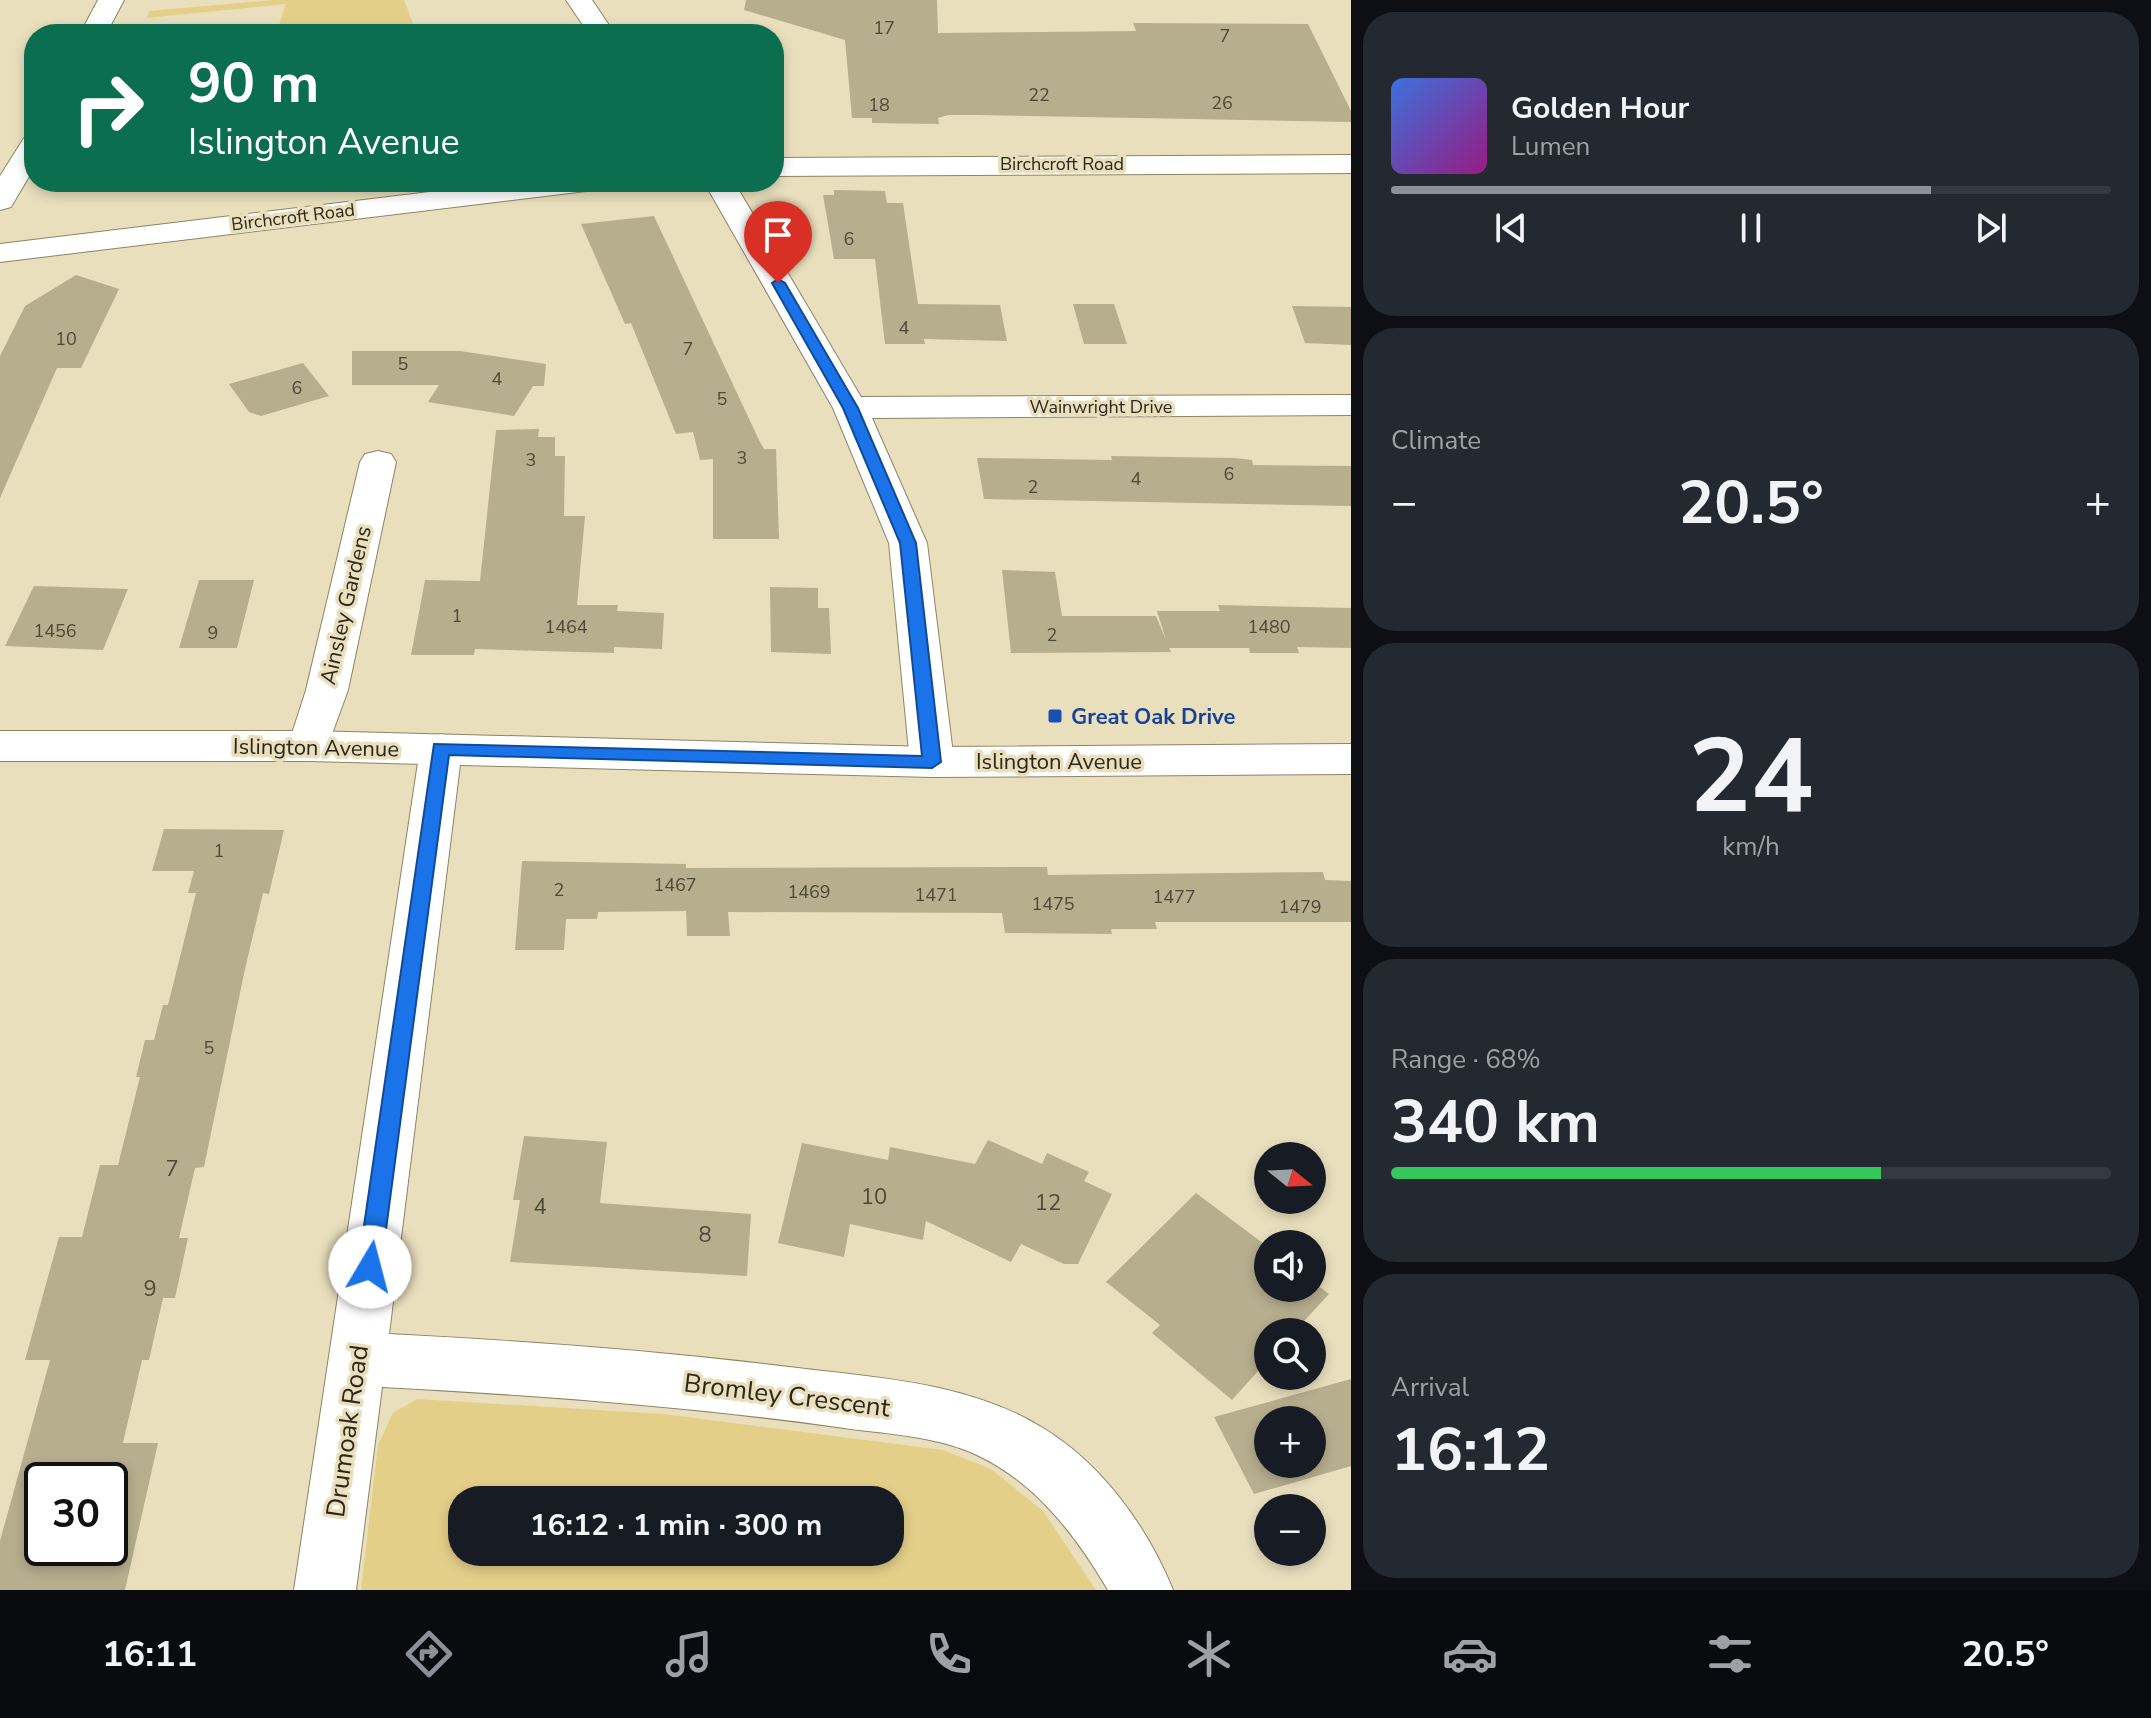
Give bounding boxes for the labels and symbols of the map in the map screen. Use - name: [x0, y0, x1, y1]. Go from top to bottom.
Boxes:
- house number: 17: [873, 16, 895, 40]
- house number: 7: [1220, 24, 1230, 48]
- house number: 22: [1028, 83, 1050, 107]
- house number: 26: [1211, 91, 1233, 115]
- house number: 18: [868, 93, 890, 117]
- street label: Birchcroft Road: [1000, 152, 1124, 176]
- street label: Birchcroft Road: [230, 198, 356, 236]
- pin: [744, 201, 812, 283]
- house number: 6: [844, 227, 854, 251]
- house number: 4: [899, 316, 910, 340]
- house number: 10: [55, 327, 77, 351]
- house number: 7: [683, 337, 693, 361]
- house number: 5: [398, 352, 408, 376]
- house number: 4: [492, 367, 503, 391]
- house number: 6: [292, 376, 302, 400]
- house number: 5: [717, 387, 727, 411]
- street label: Wainwright Drive: [1030, 395, 1172, 419]
- house number: 3: [737, 446, 747, 470]
- house number: 3: [526, 448, 536, 472]
- house number: 6: [1224, 462, 1234, 486]
- house number: 4: [1131, 467, 1142, 491]
- house number: 2: [1028, 475, 1038, 499]
- street label: Ainsley Gardens: [313, 523, 379, 688]
- house number: 1: [452, 604, 462, 628]
- house number: 1464: [544, 615, 588, 639]
- house number: 1480: [1247, 615, 1291, 639]
- house number: 1456: [33, 619, 77, 643]
- house number: 9: [208, 621, 218, 645]
- house number: 2: [1047, 623, 1057, 647]
- place label: Great Oak Drive: [1071, 702, 1235, 732]
- marker: Great Oak Drive: [1046, 707, 1064, 725]
- street label: Islington Avenue: [233, 732, 399, 764]
- street label: Islington Avenue: [976, 747, 1142, 777]
- house number: 1: [214, 839, 224, 863]
- house number: 1467: [653, 873, 697, 897]
- house number: 2: [554, 878, 564, 902]
- house number: 1469: [787, 880, 831, 904]
- house number: 1471: [914, 883, 958, 907]
- house number: 1477: [1152, 885, 1196, 909]
- house number: 1475: [1031, 892, 1075, 916]
- house number: 1479: [1278, 895, 1322, 919]
- house number: 5: [204, 1036, 214, 1060]
- north arrow: [1254, 1142, 1326, 1214]
- house number: 7: [165, 1154, 179, 1184]
- house number: 10: [861, 1182, 887, 1212]
- house number: 12: [1035, 1188, 1061, 1218]
- house number: 4: [533, 1192, 547, 1222]
- house number: 8: [698, 1220, 712, 1250]
- position arrow: [328, 1225, 412, 1309]
- house number: 9: [143, 1274, 157, 1304]
- street label: Drumoak Road: [318, 1343, 377, 1520]
- street label: Bromley Crescent: [682, 1366, 893, 1426]
- speed limit sign: 30: [24, 1462, 128, 1566]

